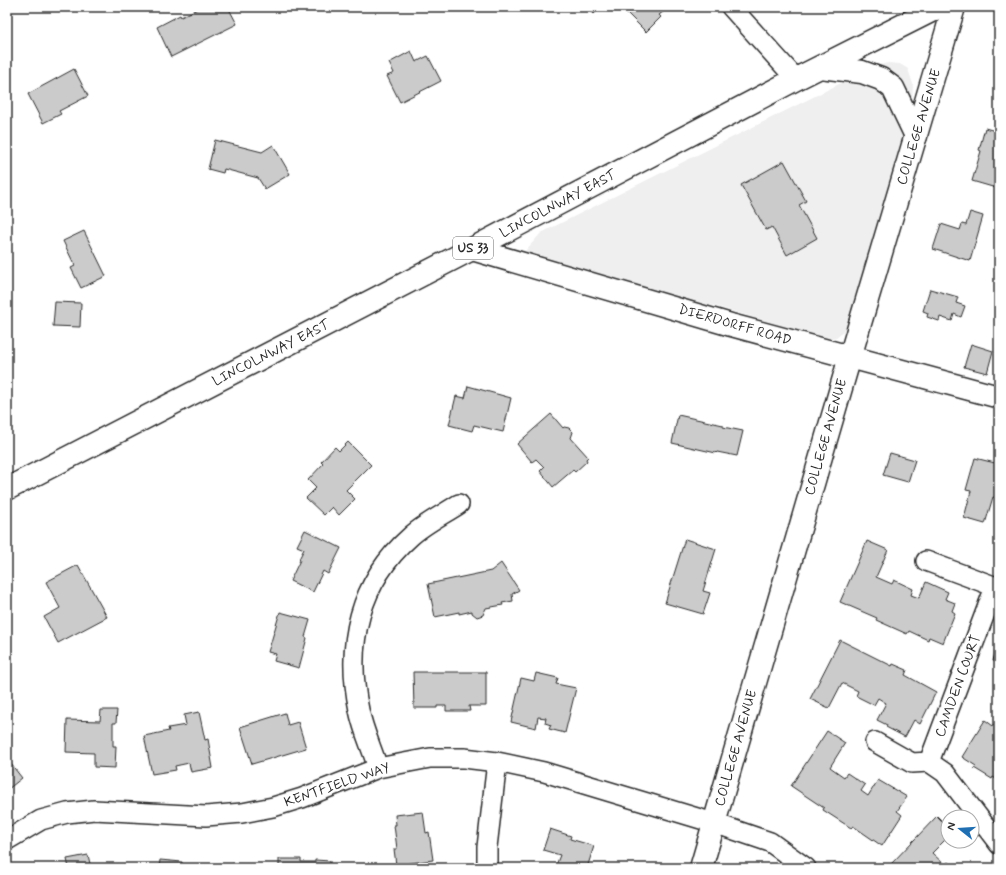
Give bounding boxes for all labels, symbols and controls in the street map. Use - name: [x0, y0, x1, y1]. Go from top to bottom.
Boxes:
- street label: COLLEGE AVENUE: [893, 67, 945, 187]
- street label: LINCOLNWAY EAST: [497, 165, 620, 242]
- road number: US 33: [453, 237, 493, 259]
- street label: DIERDORFF ROAD: [676, 300, 794, 350]
- street label: LINCOLNWAY EAST: [209, 315, 333, 390]
- street label: COLLEGE AVENUE: [801, 377, 851, 497]
- street label: CAMDEN COURT: [931, 632, 985, 740]
- street label: COLLEGE AVENUE: [711, 688, 761, 808]
- street label: KENTFIELD WAY: [282, 758, 392, 812]
- north arrow: [940, 809, 980, 849]
- text: N: [944, 821, 959, 832]

